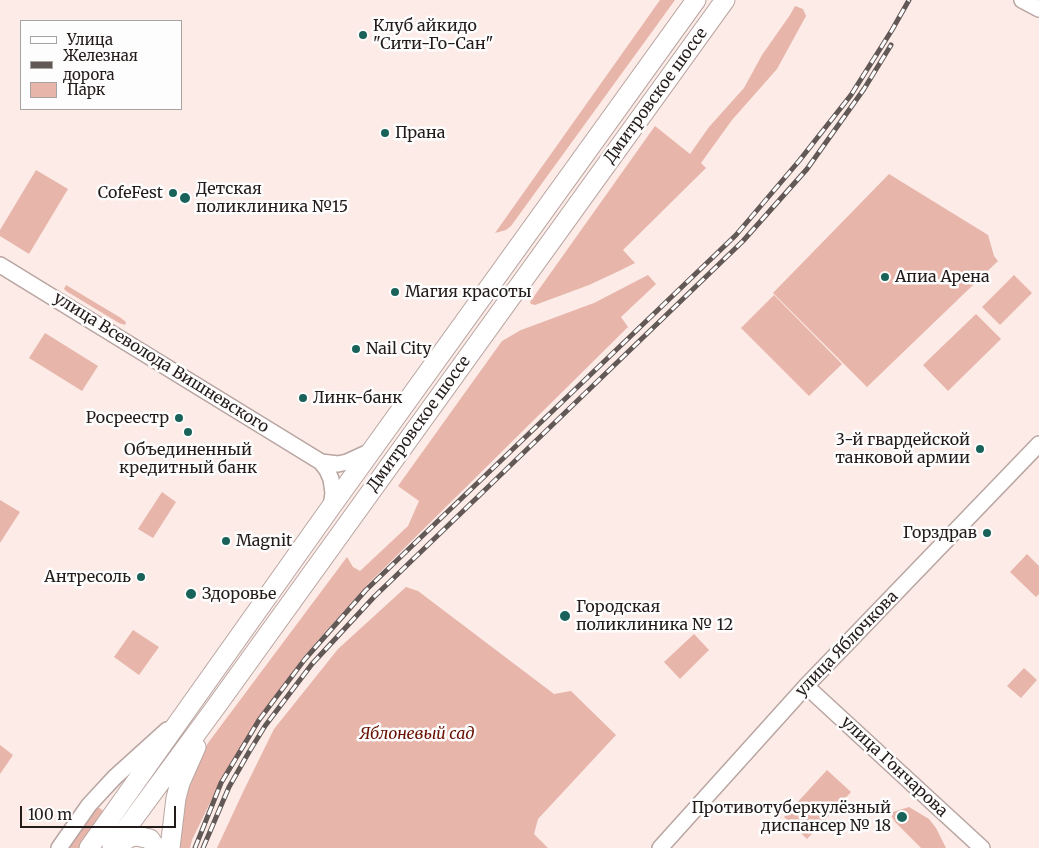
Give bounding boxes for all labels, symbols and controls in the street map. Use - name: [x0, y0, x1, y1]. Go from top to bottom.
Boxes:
- place label: Клуб айкидо "Сити-Го-Сан": [373, 16, 493, 54]
- legend: [20, 20, 182, 110]
- street label: Дмитровское шоссе: [600, 24, 712, 168]
- marker: Клуб айкидо "Сити-Го-Сан": [357, 29, 369, 41]
- text: Улица: [67, 30, 113, 49]
- text: Железная дорога: [63, 46, 138, 84]
- text: Парк: [67, 80, 105, 99]
- place label: Прана: [395, 123, 445, 143]
- marker: Прана: [379, 127, 391, 139]
- place label: Детская поликлиника №15: [196, 179, 348, 217]
- place label: CofeFest: [98, 183, 163, 203]
- marker: CofeFest: [167, 187, 179, 199]
- marker: Детская поликлиника №15: [178, 191, 192, 205]
- place label: Апиа Арена: [895, 267, 990, 287]
- marker: Апиа Арена: [879, 271, 891, 283]
- place label: Магия красоты: [405, 282, 531, 302]
- marker: Магия красоты: [389, 286, 401, 298]
- street label: улица Всеволода Вишневского: [50, 289, 272, 437]
- place label: Nail City: [366, 339, 432, 359]
- marker: Nail City: [350, 343, 362, 355]
- street label: Дмитровское шоссе: [363, 352, 475, 496]
- place label: Линк-банк: [313, 388, 402, 408]
- marker: Линк-банк: [297, 392, 309, 404]
- place label: Росреестр: [86, 408, 169, 428]
- marker: Росреестр: [173, 412, 185, 424]
- marker: Объединенный кредитный банк: [182, 426, 194, 438]
- place label: 3-й гвардейской танковой армии: [835, 430, 970, 468]
- place label: Объединенный кредитный банк: [119, 440, 257, 478]
- marker: 3-й гвардейской танковой армии: [974, 443, 986, 455]
- place label: Горздрав: [903, 523, 977, 543]
- marker: Горздрав: [981, 527, 993, 539]
- place label: Magnit: [236, 531, 292, 551]
- marker: Magnit: [220, 535, 232, 547]
- place label: Антресоль: [44, 567, 131, 587]
- marker: Антресоль: [135, 571, 147, 583]
- place label: Здоровье: [202, 584, 276, 604]
- marker: Здоровье: [184, 587, 198, 601]
- street label: улица Яблочкова: [792, 587, 902, 701]
- place label: Городская поликлиника № 12: [576, 597, 733, 635]
- marker: Городская поликлиника № 12: [558, 609, 572, 623]
- street label: улица Гончарова: [837, 713, 951, 821]
- park label: Яблоневый сад: [360, 724, 474, 744]
- scale bar: [22, 796, 179, 828]
- place label: Противотуберкулёзный диспансер № 18: [692, 798, 891, 836]
- text: 100 m: [28, 805, 72, 824]
- marker: Противотуберкулёзный диспансер № 18: [895, 810, 909, 824]

